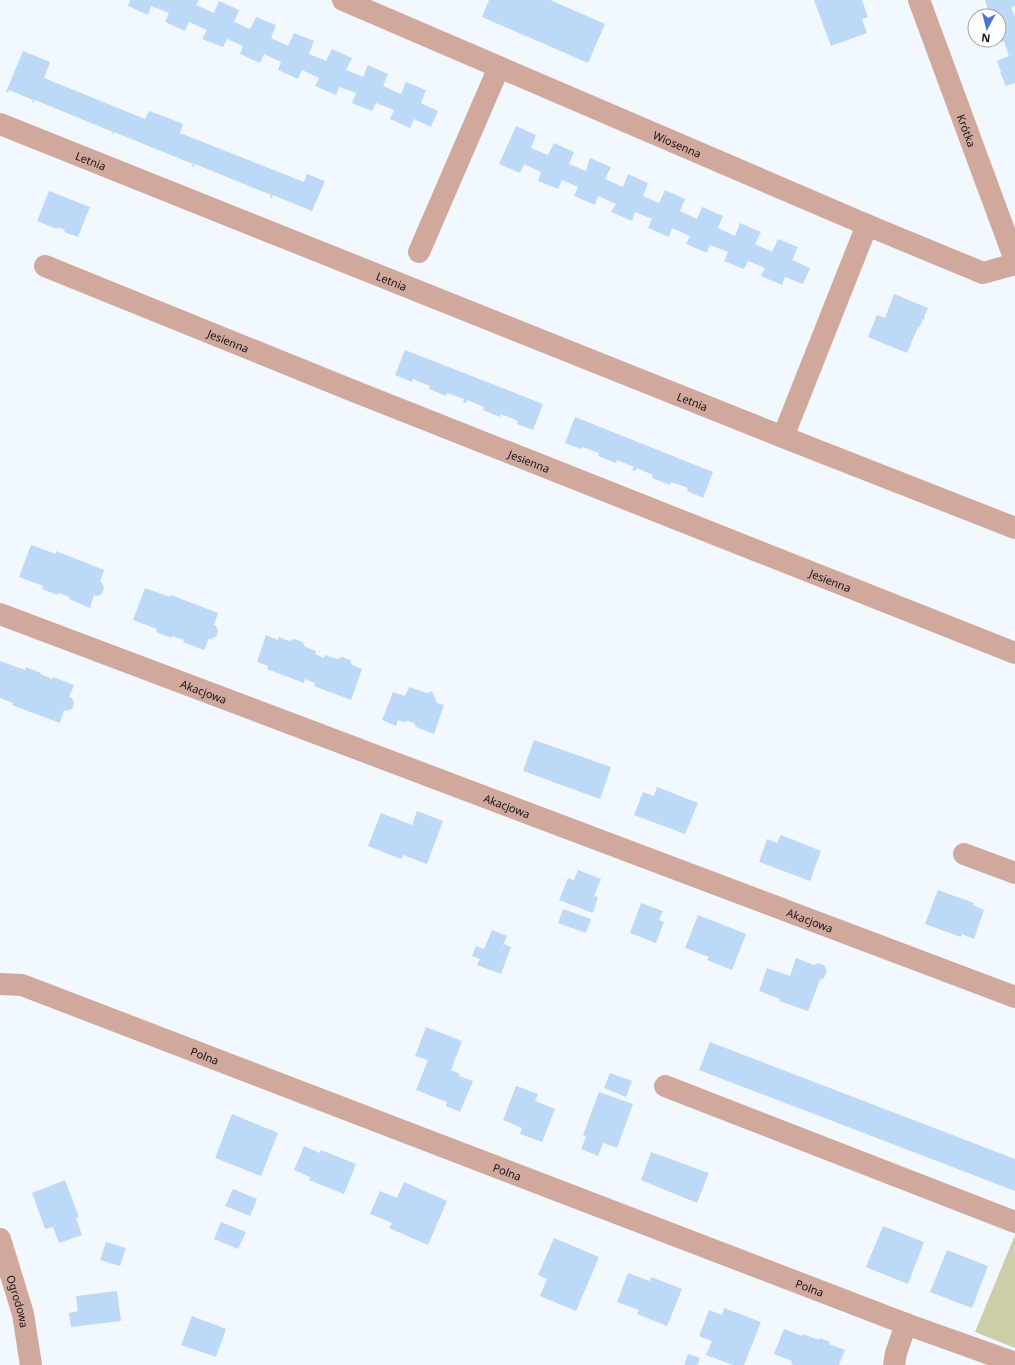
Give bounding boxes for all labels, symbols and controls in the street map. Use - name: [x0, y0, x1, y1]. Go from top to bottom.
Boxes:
- north arrow: [967, 8, 1007, 48]
- text: N: [980, 30, 991, 46]
- street label: Krótka: [954, 112, 980, 149]
- street label: Wiosenna: [651, 127, 704, 161]
- street label: Letnia: [73, 148, 109, 173]
- street label: Letnia: [374, 268, 409, 294]
- street label: Jesienna: [205, 325, 251, 355]
- street label: Letnia: [675, 388, 710, 414]
- street label: Jesienna: [505, 445, 552, 476]
- street label: Jesienna: [807, 565, 854, 595]
- street label: Akacjowa: [179, 675, 229, 707]
- street label: Akacjowa: [482, 790, 532, 821]
- street label: Akacjowa: [785, 904, 836, 935]
- street label: Polna: [189, 1043, 221, 1067]
- street label: Polna: [491, 1159, 524, 1183]
- street label: Ogrodowa: [4, 1273, 33, 1329]
- street label: Polna: [794, 1275, 826, 1299]

